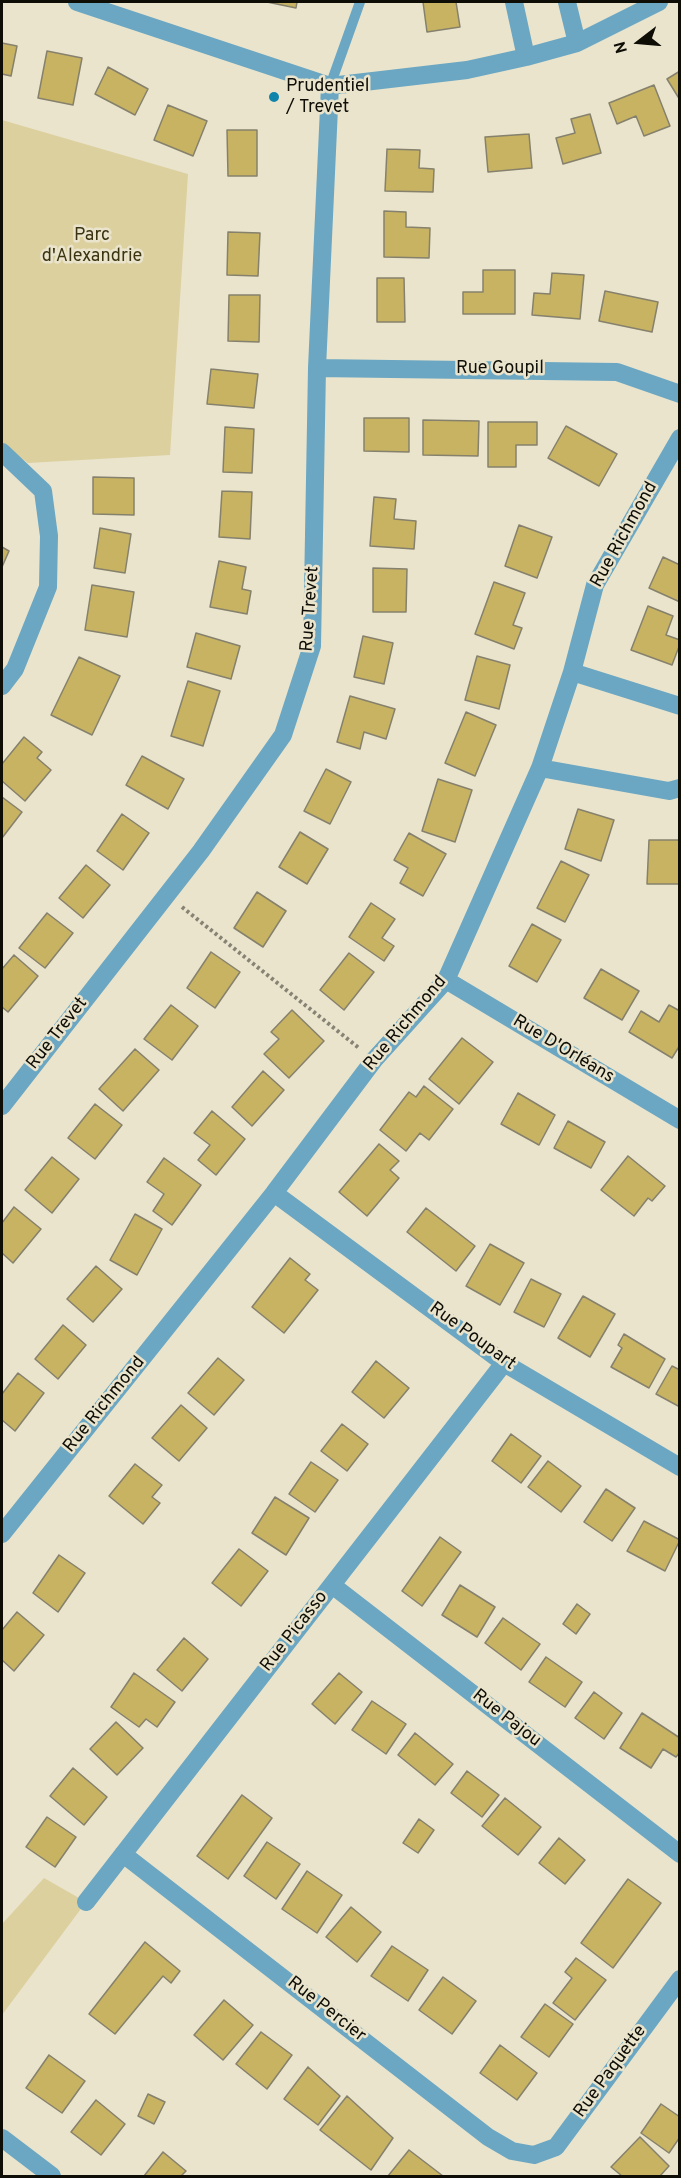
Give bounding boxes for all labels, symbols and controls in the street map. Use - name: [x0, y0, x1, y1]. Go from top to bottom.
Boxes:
- north arrow: [609, 12, 669, 72]
- text: N: [610, 39, 633, 55]
- place label: Prudentiel / Trevet: [286, 76, 369, 118]
- marker: Prudentiel / Trevet: [267, 90, 281, 104]
- park label: Parc d'Alexandrie: [42, 225, 142, 268]
- street label: Rue Goupil: [456, 358, 544, 380]
- street label: Rue Richmond: [587, 478, 663, 592]
- street label: Rue Trevet: [297, 565, 325, 653]
- street label: Rue Richmond: [360, 972, 452, 1076]
- street label: Rue Trevet: [23, 994, 93, 1074]
- street label: Rue D'Orléans: [508, 1011, 618, 1089]
- street label: Rue Poupart: [425, 1298, 519, 1376]
- street label: Rue Richmond: [60, 1353, 150, 1457]
- street label: Rue Picasso: [257, 1587, 333, 1677]
- street label: Rue Pajou: [467, 1685, 545, 1753]
- street label: Rue Percier: [282, 1973, 370, 2047]
- street label: Rue Paquette: [570, 2022, 652, 2122]

